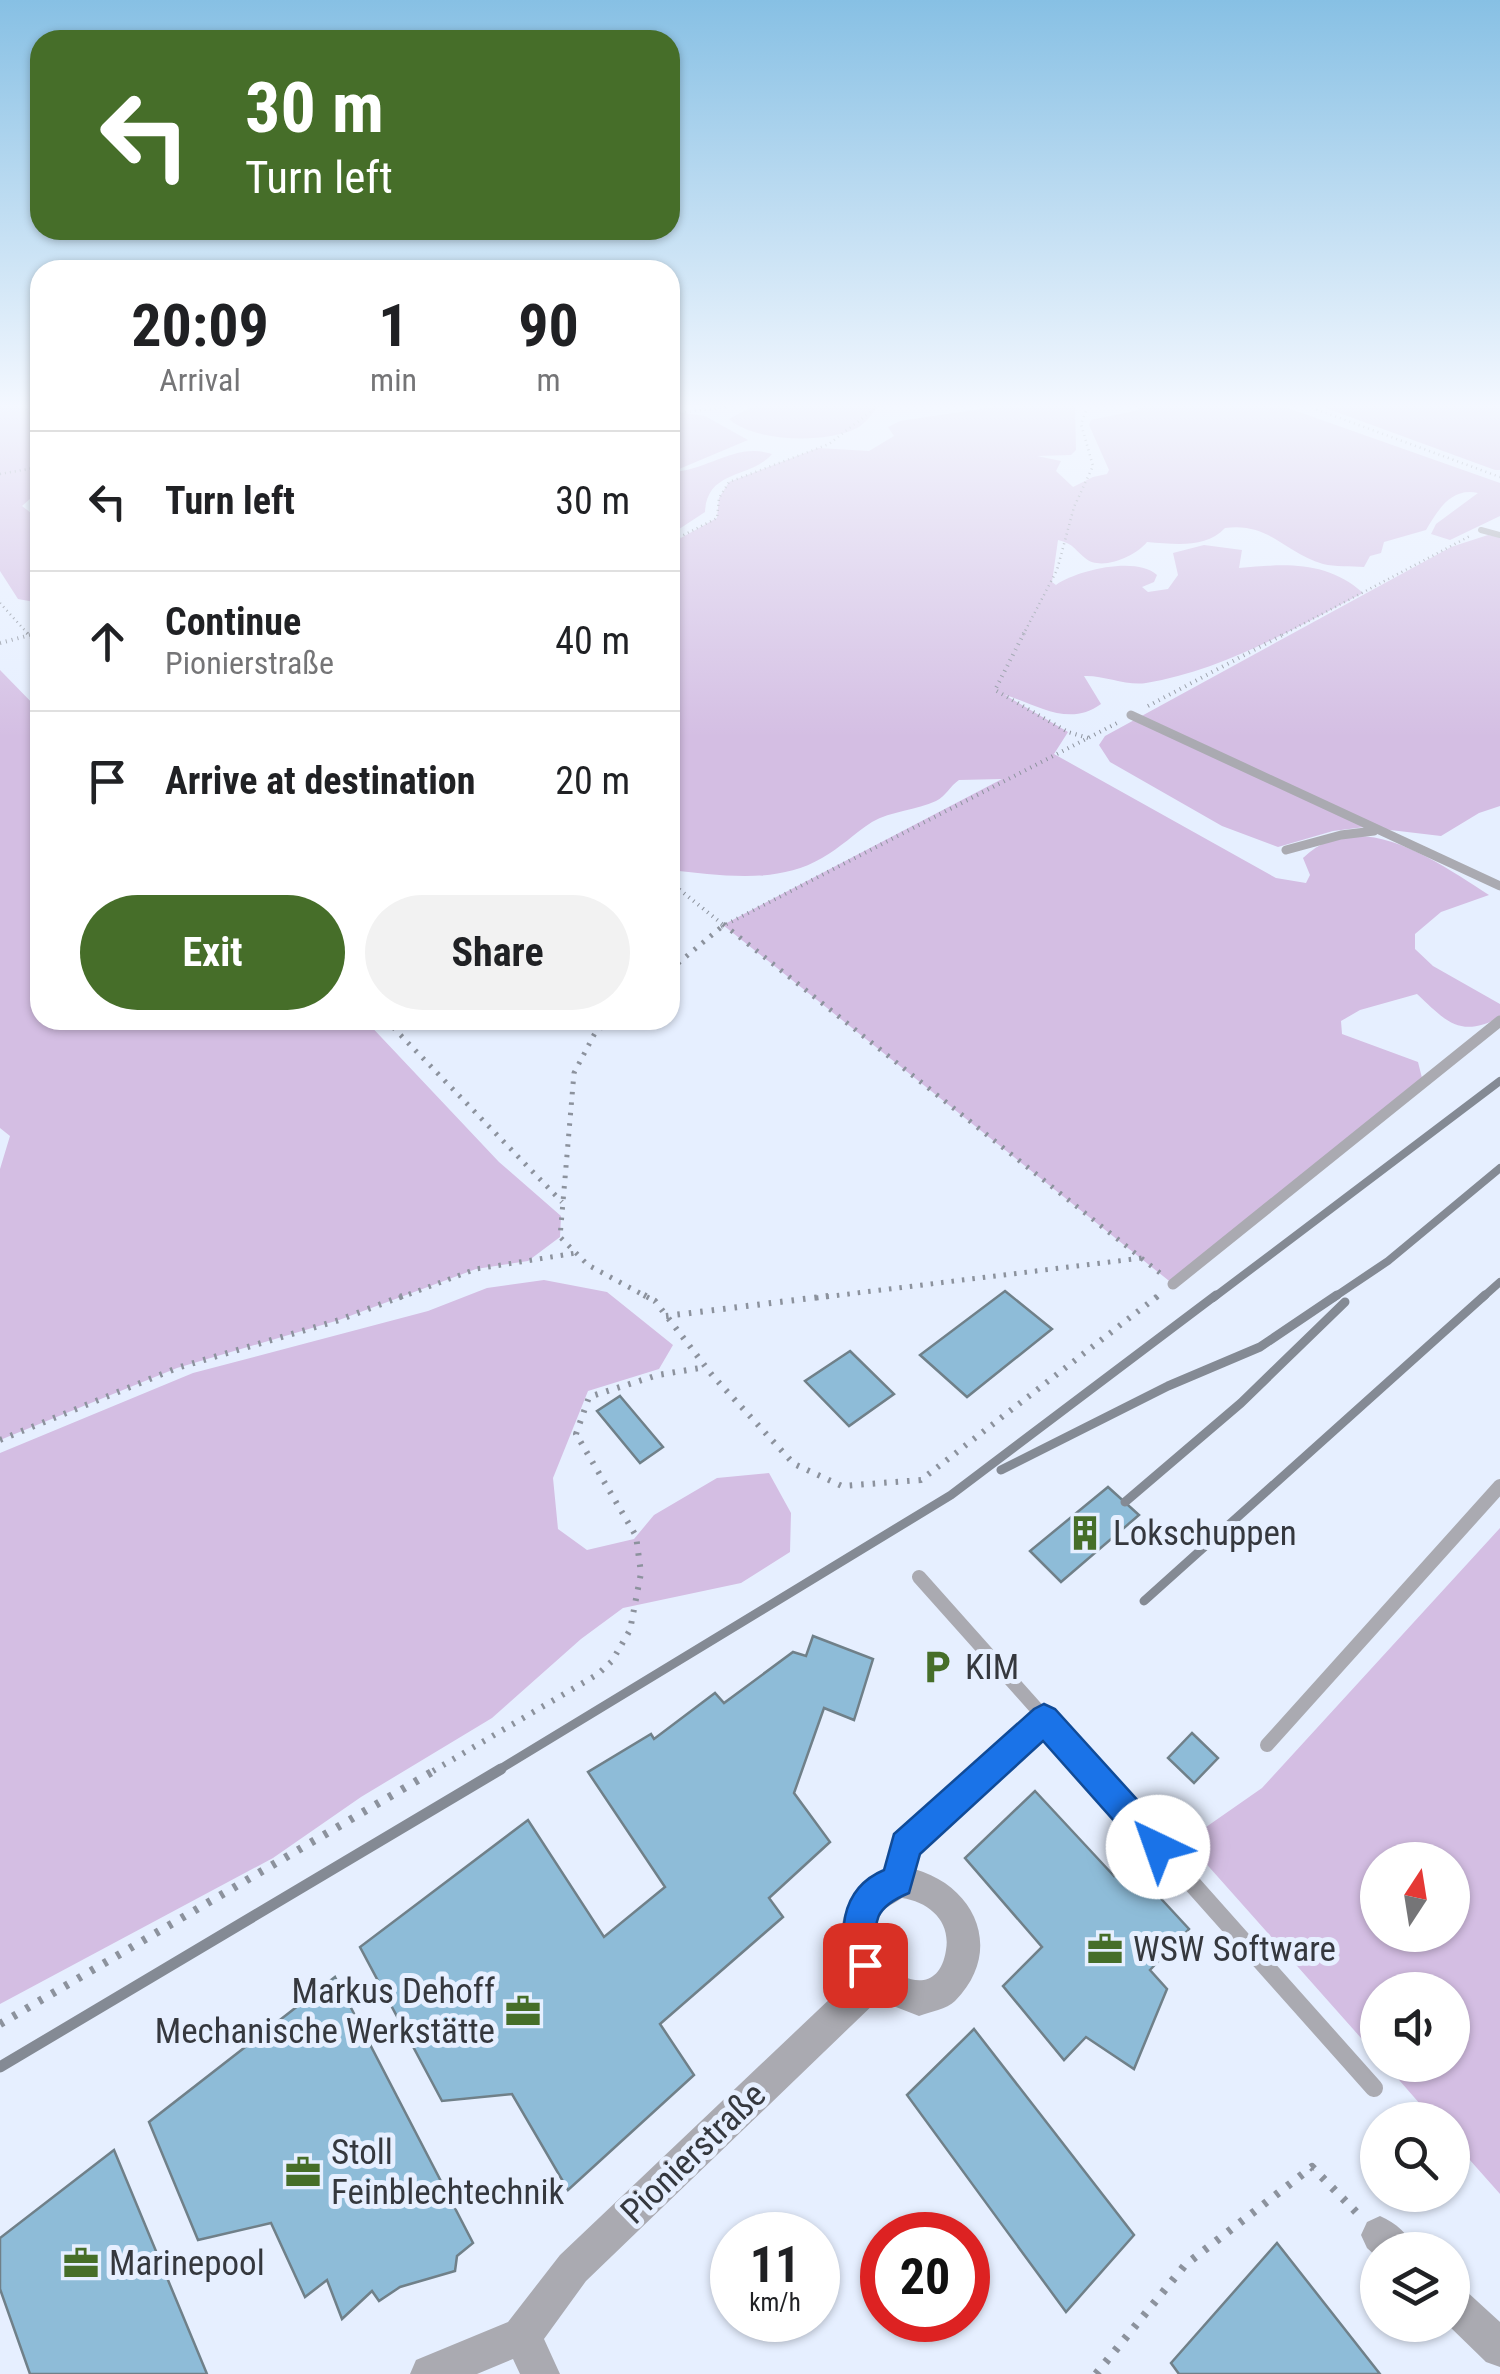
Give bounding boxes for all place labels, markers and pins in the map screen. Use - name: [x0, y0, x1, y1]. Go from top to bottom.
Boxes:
- place label: Lokschuppen: [1113, 1513, 1297, 1554]
- building icon: Lokschuppen: [1066, 1514, 1104, 1552]
- place label: KIM: [965, 1647, 1019, 1688]
- parking icon: KIM: [918, 1648, 956, 1686]
- pin: [823, 1923, 908, 2008]
- place label: WSW Software: [1133, 1929, 1336, 1970]
- office icon: WSW Software: [1086, 1930, 1124, 1968]
- place label: Markus Dehoff Mechanische Werkstätte: [155, 1971, 495, 2052]
- office icon: Markus Dehoff Mechanische Werkstätte: [504, 1992, 542, 2030]
- place label: Stoll Feinblechtechnik: [331, 2132, 564, 2213]
- office icon: Stoll Feinblechtechnik: [284, 2153, 322, 2191]
- place label: Marinepool: [109, 2243, 265, 2284]
- office icon: Marinepool: [62, 2244, 100, 2282]

